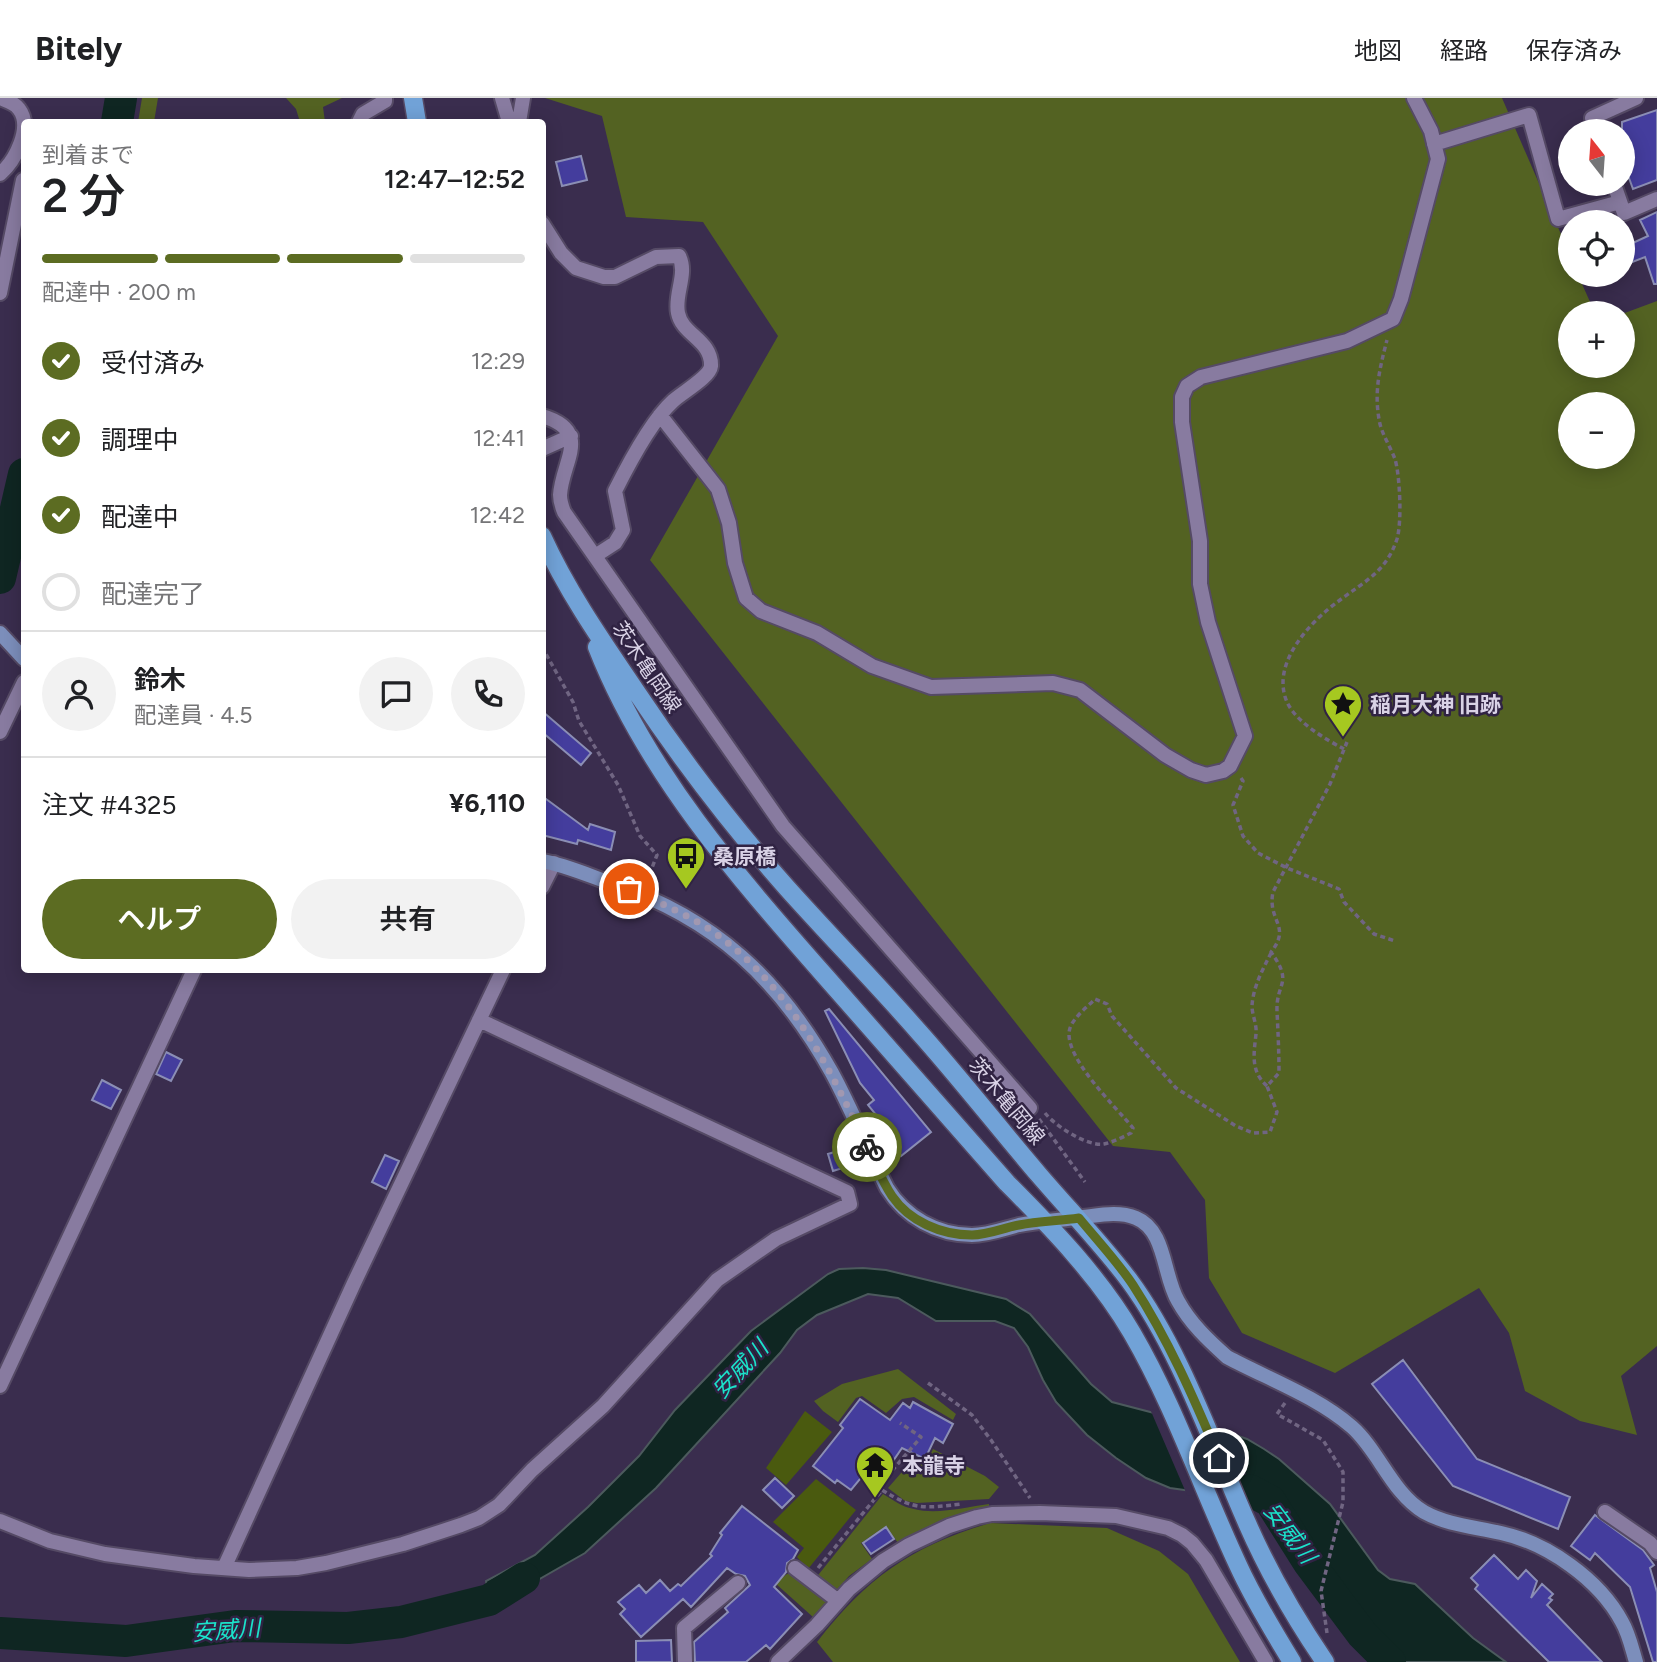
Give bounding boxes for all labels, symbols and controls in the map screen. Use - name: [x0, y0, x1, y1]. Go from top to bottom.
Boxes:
- text: Bitely: [35, 29, 122, 68]
- text: 地図: [1354, 36, 1402, 65]
- text: 経路: [1440, 36, 1488, 65]
- text: 保存済み: [1526, 36, 1622, 65]
- north arrow: [1558, 119, 1634, 196]
- map controls: [1558, 119, 1635, 469]
- text: 到着まで: [42, 141, 134, 169]
- text: 12:47–12:52: [384, 163, 525, 195]
- text: 2 分: [42, 168, 125, 224]
- button: locate: [1558, 210, 1635, 287]
- text: 配達中 · 200 m: [42, 278, 196, 306]
- button: +: [1558, 301, 1635, 378]
- icon: check: [42, 342, 80, 380]
- text: 受付済み: [101, 347, 205, 379]
- text: 12:29: [471, 347, 525, 375]
- button: −: [1558, 392, 1635, 469]
- icon: check: [42, 419, 80, 457]
- text: 調理中: [101, 424, 179, 456]
- text: 12:41: [473, 424, 525, 452]
- icon: check: [42, 496, 80, 534]
- text: 配達中: [101, 501, 179, 533]
- text: 12:42: [470, 501, 525, 529]
- text: 配達完了: [101, 578, 205, 610]
- street label: 茨木亀岡線: [607, 616, 687, 718]
- button: person: [42, 657, 116, 731]
- button: chat: [359, 657, 433, 731]
- button: phone: [451, 657, 525, 731]
- text: 鈴木: [134, 664, 186, 696]
- place icon: 稲月大神 旧跡: [1322, 683, 1364, 738]
- place label: 稲月大神 旧跡: [1370, 692, 1501, 717]
- text: 配達員 · 4.5: [134, 701, 253, 729]
- text: ¥6,110: [449, 787, 525, 819]
- text: 注文 #4325: [42, 789, 177, 821]
- bus stop icon: 桑原橋: [665, 835, 707, 890]
- place label: 桑原橋: [713, 844, 776, 869]
- pin: [599, 859, 659, 919]
- icon: bag: [610, 870, 648, 908]
- button: ヘルプ: [42, 879, 277, 959]
- button: 共有: [291, 879, 525, 959]
- street label: 茨木亀岡線: [964, 1053, 1050, 1149]
- courier: [832, 1112, 902, 1182]
- icon: bike: [848, 1128, 886, 1166]
- water label: 安威川: [706, 1332, 776, 1404]
- pin: [1189, 1428, 1249, 1488]
- icon: home: [1200, 1439, 1238, 1477]
- temple icon: 本龍寺: [854, 1444, 896, 1499]
- place label: 本龍寺: [902, 1453, 965, 1478]
- water label: 安威川: [1258, 1497, 1324, 1571]
- water label: 安威川: [191, 1613, 264, 1646]

